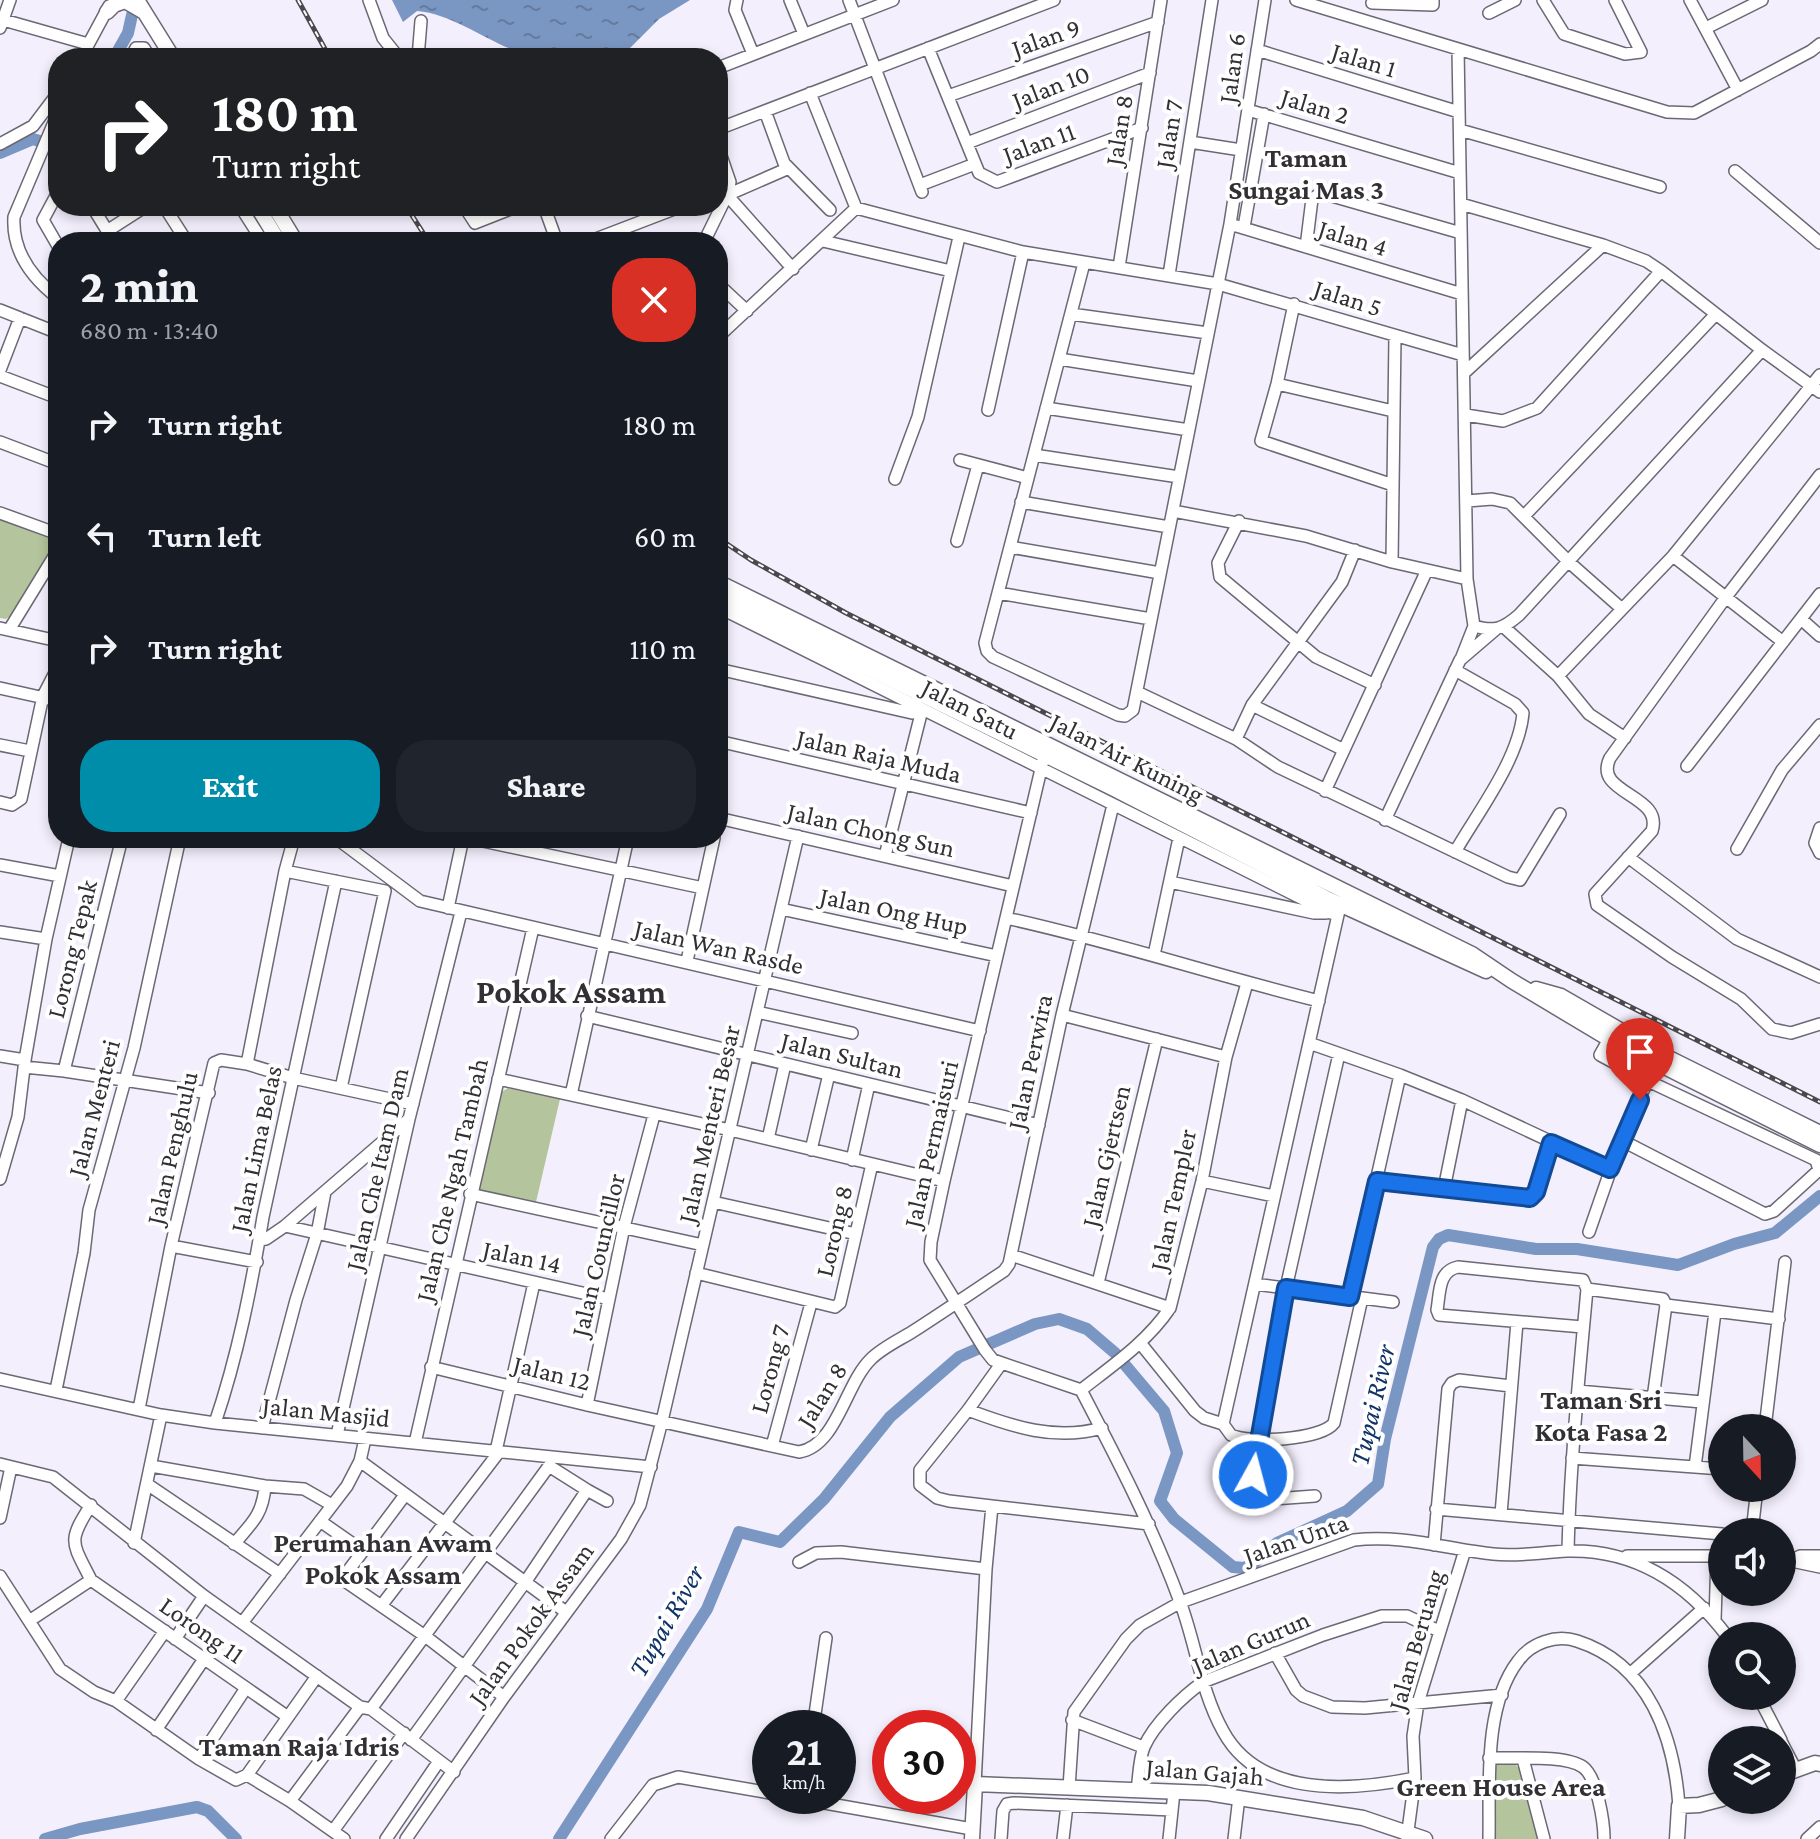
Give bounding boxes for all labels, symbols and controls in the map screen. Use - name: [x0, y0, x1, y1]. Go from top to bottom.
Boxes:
- street label: Jalan 9: [1006, 13, 1084, 64]
- street label: Jalan 6: [1212, 31, 1251, 107]
- street label: Jalan 1: [1326, 36, 1400, 84]
- street label: Jalan 10: [1006, 59, 1094, 116]
- icon: right: [80, 80, 184, 184]
- text: 180 m: [212, 81, 358, 143]
- street label: Jalan 2: [1275, 81, 1353, 130]
- street label: Jalan 8: [1099, 92, 1139, 170]
- street label: Jalan 7: [1149, 97, 1189, 173]
- street label: Jalan 11: [997, 117, 1079, 170]
- district label: Taman Sungai Mas 3: [1228, 142, 1384, 205]
- text: Turn right: [212, 146, 360, 186]
- street label: Jalan 4: [1313, 213, 1391, 262]
- button: close: [612, 258, 696, 342]
- text: 2 min: [80, 259, 199, 312]
- street label: Jalan 5: [1308, 273, 1386, 323]
- text: 680 m · 13:40: [80, 316, 219, 345]
- icon: right: [80, 402, 124, 446]
- text: Turn right: [148, 408, 282, 441]
- text: 180 m: [623, 408, 696, 441]
- icon: left: [80, 514, 124, 558]
- text: Turn left: [148, 520, 261, 553]
- text: 60 m: [634, 520, 696, 553]
- icon: right: [80, 626, 124, 670]
- text: Turn right: [148, 632, 282, 665]
- text: 110 m: [629, 632, 696, 665]
- street label: Jalan Satu: [915, 672, 1023, 746]
- street label: Jalan Air Kuning: [1043, 706, 1209, 809]
- street label: Jalan Raja Muda: [792, 723, 964, 789]
- button: Exit: [80, 740, 380, 832]
- button: Share: [396, 740, 696, 832]
- street label: Jalan Chong Sun: [782, 796, 958, 863]
- street label: Lorong Tepak: [41, 876, 103, 1021]
- street label: Jalan Ong Hup: [815, 881, 971, 941]
- street label: Jalan Wan Rasde: [630, 913, 806, 981]
- district label: Pokok Assam: [476, 973, 666, 1010]
- street label: Jalan Perwira: [1001, 992, 1058, 1134]
- pin: [1606, 1018, 1674, 1100]
- street label: Jalan Menteri Besar: [672, 1022, 746, 1228]
- street label: Jalan Sultan: [776, 1025, 906, 1084]
- icon: arrive: [1618, 1030, 1662, 1074]
- street label: Jalan Menteri: [61, 1036, 126, 1181]
- street label: Jalan Che Ngah Tambah: [409, 1056, 494, 1306]
- street label: Jalan Permaisuri: [897, 1058, 964, 1232]
- street label: Jalan Lima Belas: [224, 1063, 288, 1237]
- street label: Jalan Che Itam Dam: [339, 1065, 414, 1275]
- street label: Jalan Penghulu: [140, 1068, 204, 1229]
- street label: Jalan Gjertsen: [1075, 1082, 1136, 1232]
- street label: Jalan Templer: [1143, 1127, 1202, 1275]
- street label: Jalan Councillor: [565, 1171, 631, 1341]
- street label: Lorong 8: [809, 1182, 859, 1280]
- street label: Jalan 14: [478, 1234, 564, 1279]
- street label: Lorong 7: [744, 1321, 796, 1417]
- water label: Tupai River: [1343, 1340, 1401, 1469]
- street label: Jalan 12: [508, 1349, 594, 1397]
- street label: Jalan 8: [790, 1357, 853, 1435]
- district label: Taman Sri Kota Fasa 2: [1534, 1384, 1668, 1447]
- street label: Jalan Masjid: [259, 1391, 392, 1433]
- north arrow: [1708, 1414, 1796, 1502]
- map controls: [1708, 1414, 1796, 1814]
- position arrow: [1211, 1433, 1295, 1517]
- street label: Jalan Unta: [1238, 1508, 1352, 1571]
- button: sound: [1708, 1518, 1796, 1606]
- district label: Perumahan Awam Pokok Assam: [274, 1527, 493, 1590]
- street label: Jalan Pokok Assam: [461, 1537, 600, 1712]
- water label: Tupai River: [622, 1559, 711, 1682]
- street label: Jalan Beruang: [1382, 1566, 1450, 1715]
- street label: Lorong 11: [154, 1591, 250, 1669]
- street label: Jalan Gurun: [1186, 1604, 1314, 1680]
- button: search: [1708, 1622, 1796, 1710]
- speed limit sign: 30: [872, 1710, 976, 1814]
- button: layers: [1708, 1726, 1796, 1814]
- text: 21: [786, 1729, 822, 1774]
- district label: Taman Raja Idris: [199, 1731, 399, 1762]
- street label: Jalan Gajah: [1143, 1752, 1265, 1792]
- text: km/h: [782, 1771, 826, 1793]
- district label: Green House Area: [1396, 1771, 1606, 1802]

